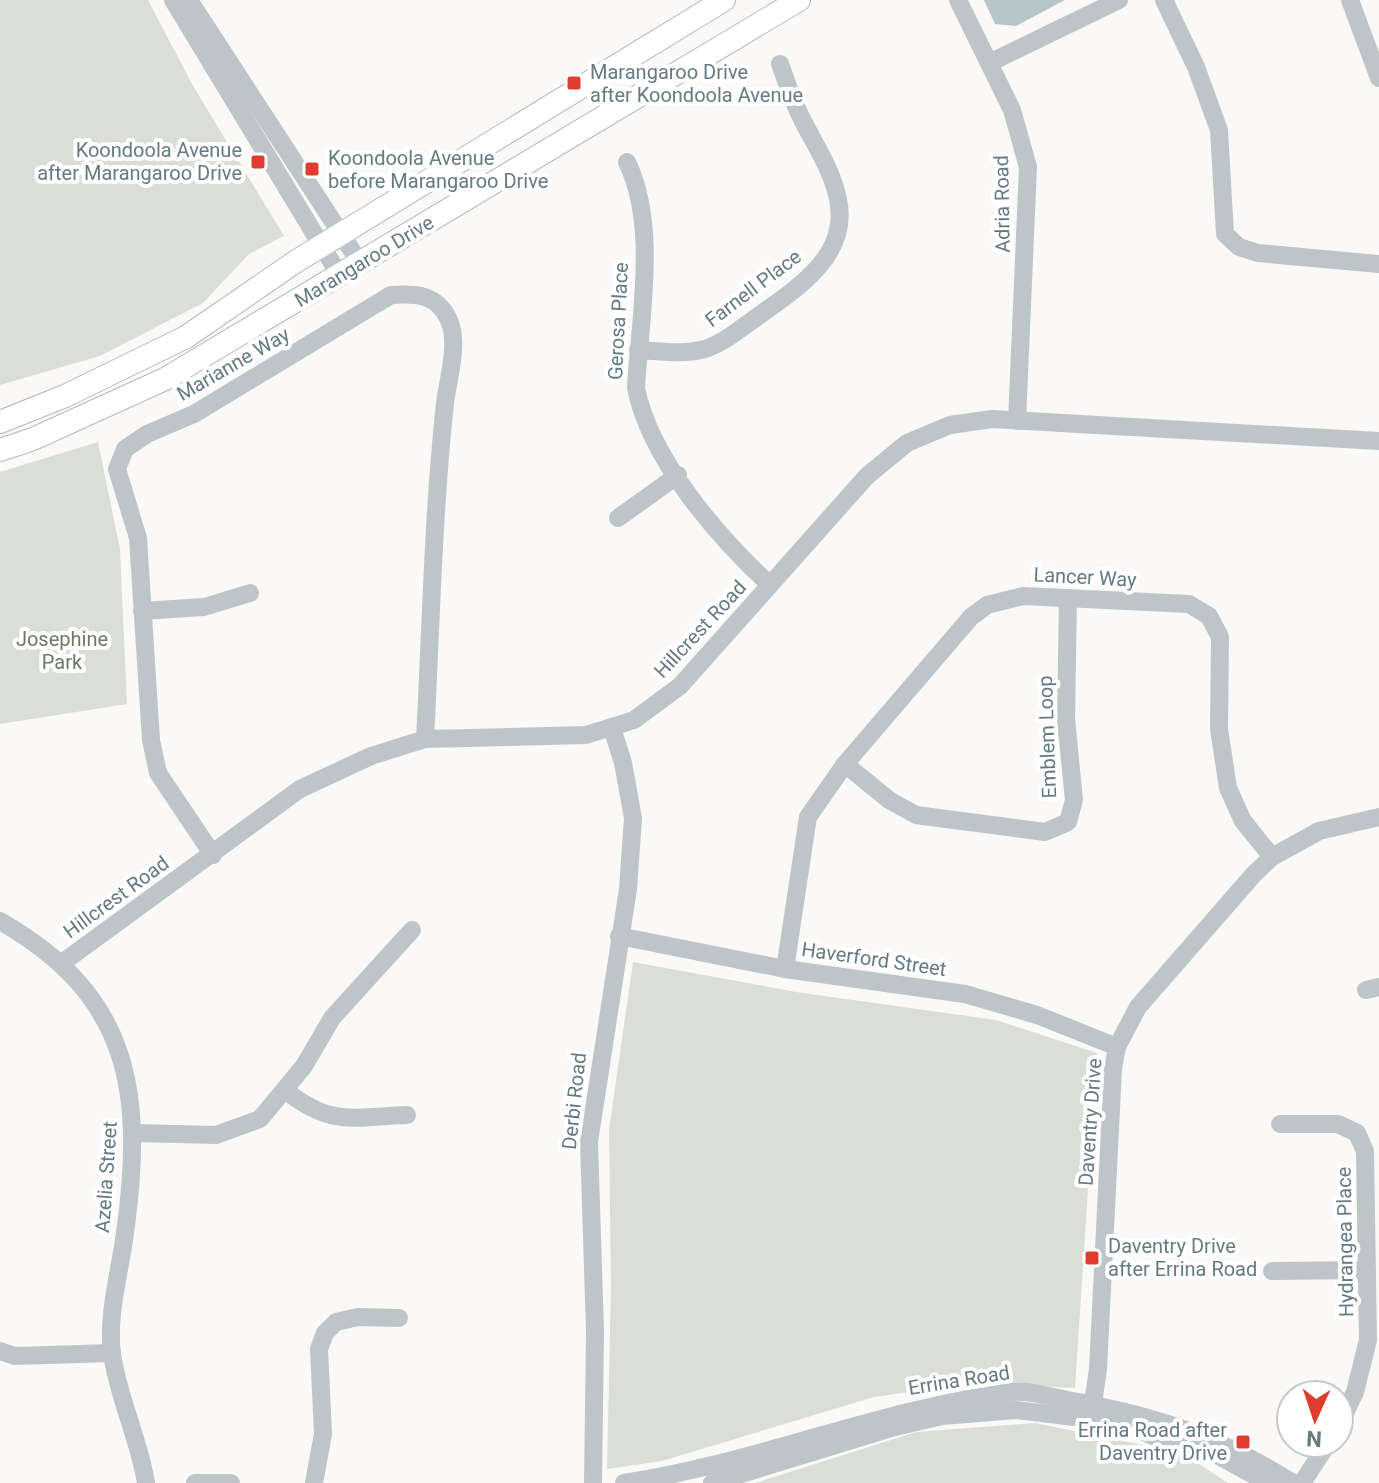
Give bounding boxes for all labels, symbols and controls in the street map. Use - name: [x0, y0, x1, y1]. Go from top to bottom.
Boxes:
- place label: Marangaroo Drive after Koondoola Avenue: [590, 60, 803, 107]
- marker: Marangaroo Drive after Koondoola Avenue: [565, 74, 583, 92]
- place label: Koondoola Avenue after Marangaroo Drive: [37, 138, 242, 185]
- place label: Koondoola Avenue before Marangaroo Drive: [328, 146, 548, 193]
- marker: Koondoola Avenue after Marangaroo Drive: [249, 153, 267, 171]
- street label: Adria Road: [989, 155, 1015, 253]
- marker: Koondoola Avenue before Marangaroo Drive: [303, 160, 321, 178]
- street label: Marangaroo Drive: [290, 210, 438, 312]
- street label: Farnell Place: [700, 244, 806, 332]
- street label: Gerosa Place: [603, 262, 633, 380]
- street label: Marianne Way: [172, 322, 294, 406]
- street label: Lancer Way: [1033, 562, 1138, 592]
- street label: Hillcrest Road: [649, 575, 751, 683]
- park label: Josephine Park: [16, 627, 108, 674]
- street label: Emblem Loop: [1033, 675, 1061, 799]
- street label: Hillcrest Road: [59, 851, 173, 943]
- street label: Haverford Street: [800, 937, 948, 981]
- street label: Derbi Road: [557, 1051, 591, 1151]
- street label: Daventry Drive: [1074, 1057, 1106, 1187]
- street label: Azelia Street: [90, 1120, 122, 1234]
- street label: Hydrangea Place: [1332, 1167, 1358, 1317]
- place label: Daventry Drive after Errina Road: [1108, 1234, 1257, 1281]
- marker: Daventry Drive after Errina Road: [1083, 1249, 1101, 1267]
- street label: Errina Road: [906, 1360, 1012, 1400]
- north arrow: [1275, 1379, 1355, 1459]
- place label: Errina Road after Daventry Drive: [1078, 1418, 1227, 1465]
- text: N: [1306, 1426, 1322, 1451]
- marker: Errina Road after Daventry Drive: [1234, 1433, 1252, 1451]

